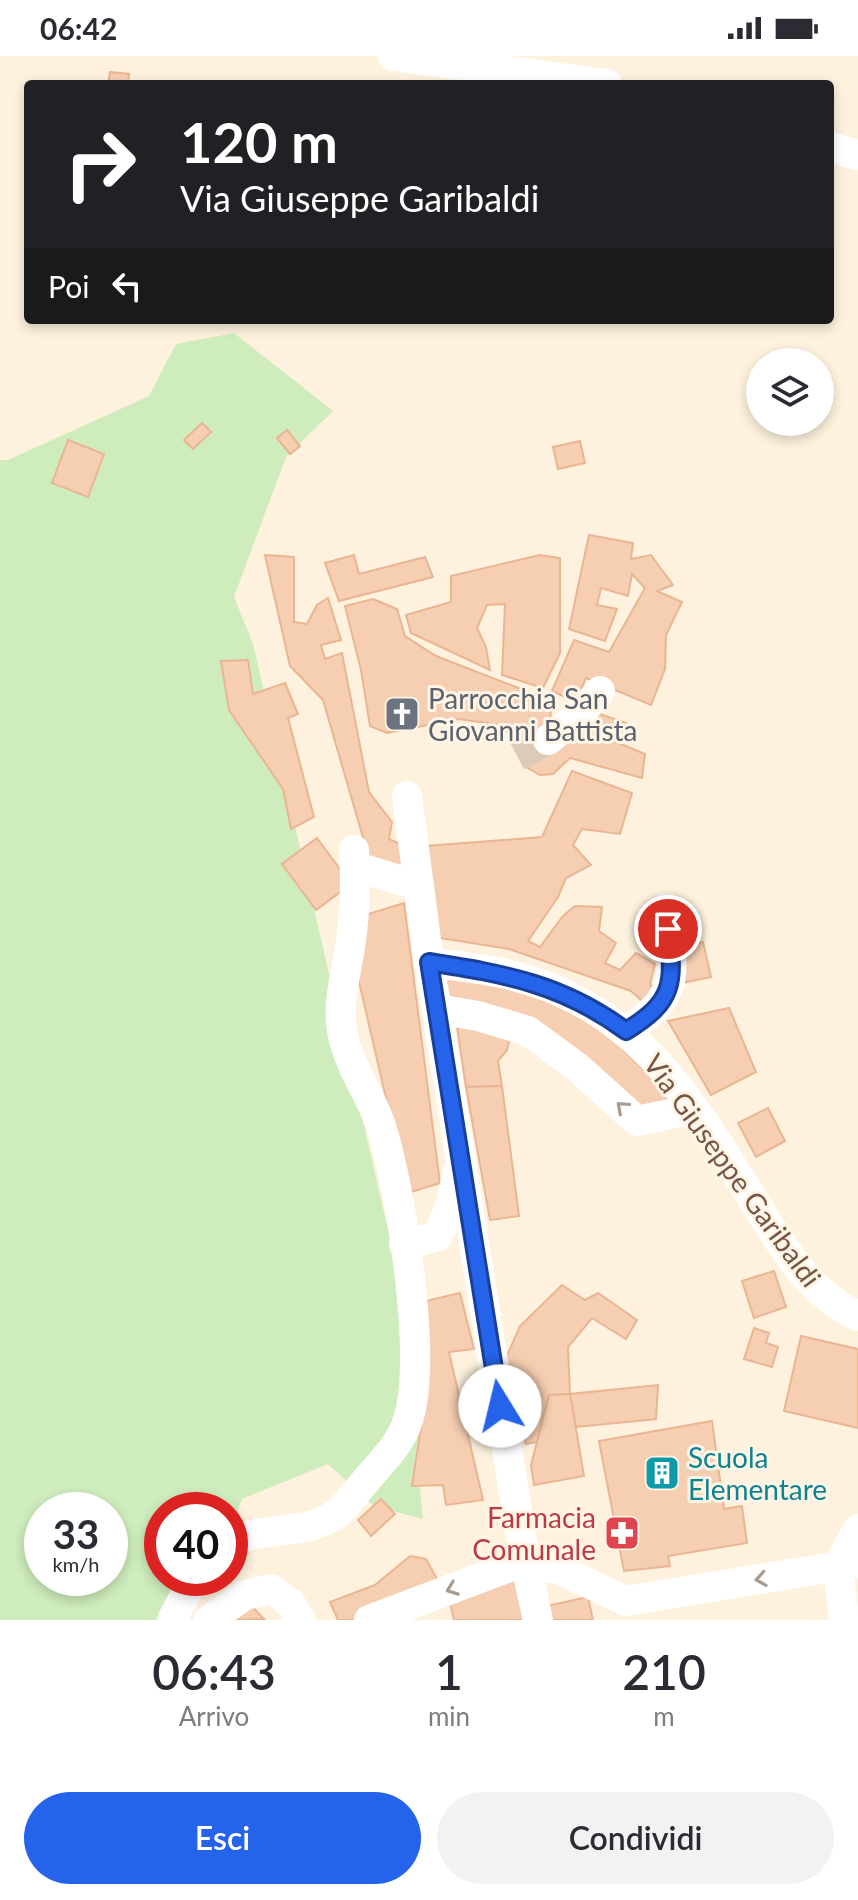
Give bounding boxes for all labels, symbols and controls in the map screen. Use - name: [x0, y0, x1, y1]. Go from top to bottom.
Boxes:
- text: 06:42: [40, 10, 117, 46]
- text: 120 m: [180, 108, 338, 175]
- icon: right: [48, 112, 152, 216]
- text: Via Giuseppe Garibaldi: [180, 176, 539, 220]
- icon: left: [105, 264, 149, 308]
- text: Poi: [48, 268, 89, 304]
- map controls: [746, 348, 834, 436]
- button: layers: [746, 348, 834, 436]
- place label: Parrocchia San Giovanni Battista: [428, 681, 637, 747]
- church icon: Parrocchia San Giovanni Battista: [383, 695, 421, 733]
- pin: [634, 895, 702, 963]
- icon: arrive: [646, 907, 690, 951]
- street label: Via Giuseppe Garibaldi: [637, 1047, 829, 1293]
- one-way arrow: [617, 1102, 631, 1117]
- position arrow: [458, 1364, 542, 1448]
- place label: Scuola Elementare: [688, 1440, 827, 1506]
- building icon: Scuola Elementare: [643, 1454, 681, 1492]
- speed limit sign: 40: [144, 1492, 248, 1596]
- place label: Farmacia Comunale: [472, 1500, 596, 1566]
- text: 33: [53, 1510, 99, 1558]
- pharmacy icon: Farmacia Comunale: [603, 1514, 641, 1552]
- text: km/h: [53, 1552, 99, 1576]
- one-way arrow: [754, 1570, 767, 1587]
- one-way arrow: [446, 1579, 460, 1596]
- text: 06:43: [152, 1643, 276, 1700]
- text: 1: [435, 1643, 463, 1700]
- text: 210: [622, 1643, 706, 1700]
- text: Arrivo: [179, 1700, 249, 1732]
- text: min: [428, 1700, 470, 1732]
- text: m: [653, 1700, 675, 1732]
- button: Esci: [24, 1792, 421, 1884]
- button: Condividi: [437, 1792, 834, 1884]

